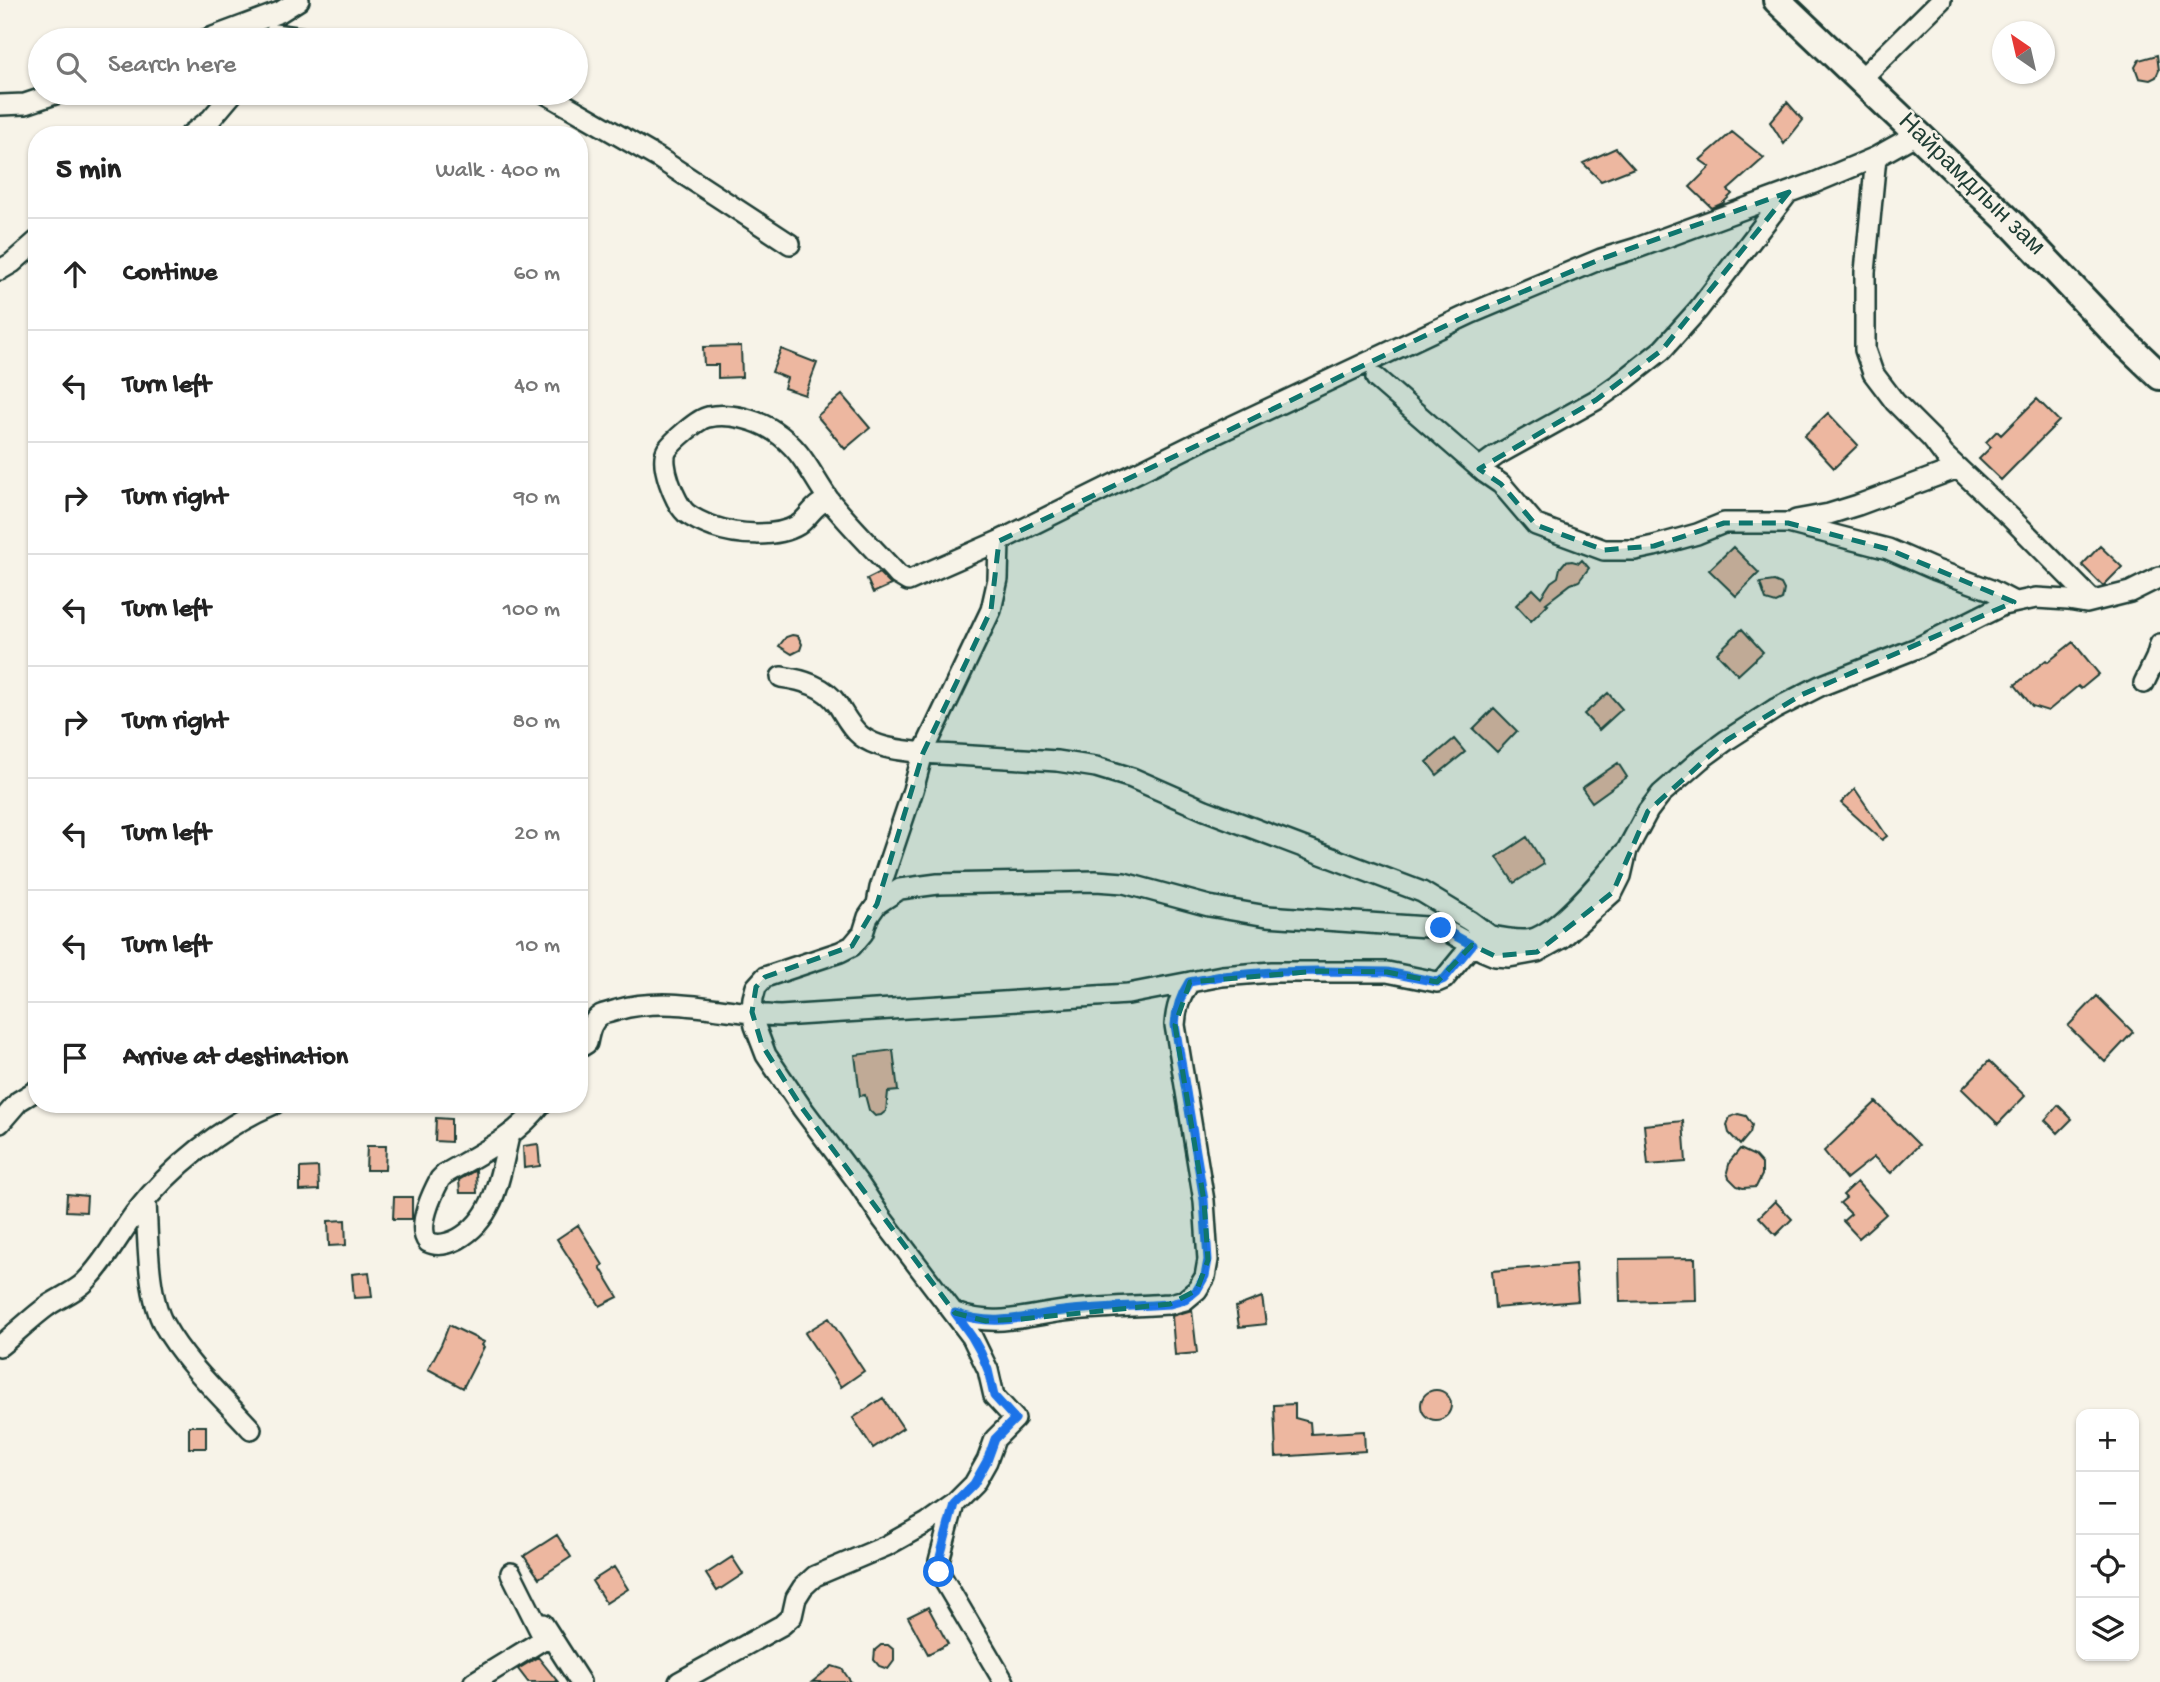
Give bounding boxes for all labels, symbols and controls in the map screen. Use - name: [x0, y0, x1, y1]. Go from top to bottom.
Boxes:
- north arrow: [1992, 21, 2055, 84]
- search box: [28, 28, 588, 105]
- icon: search: [52, 48, 90, 86]
- text: Search here: [108, 51, 236, 82]
- street label: Найрамдлын зам: [1891, 109, 2049, 263]
- text: 5 min: [56, 154, 121, 189]
- text: Walk · 400 m: [435, 158, 560, 185]
- icon: ahead: [56, 255, 94, 293]
- text: Continue: [123, 259, 217, 290]
- text: 60 m: [514, 261, 560, 288]
- icon: left: [56, 367, 94, 405]
- text: Turn left: [123, 371, 211, 402]
- text: 40 m: [514, 373, 560, 400]
- icon: right: [56, 479, 94, 517]
- text: Turn right: [123, 483, 227, 514]
- text: 90 m: [514, 485, 560, 512]
- icon: left: [56, 591, 94, 629]
- text: Turn left: [123, 595, 211, 626]
- text: 100 m: [503, 597, 560, 624]
- icon: right: [56, 703, 94, 741]
- text: Turn right: [123, 707, 227, 738]
- text: 80 m: [513, 709, 560, 736]
- icon: left: [56, 815, 94, 853]
- text: Turn left: [123, 819, 211, 850]
- text: 20 m: [514, 821, 560, 848]
- route end: [1425, 912, 1456, 943]
- icon: left: [56, 927, 94, 965]
- text: Turn left: [123, 931, 211, 962]
- text: 10 m: [516, 933, 560, 960]
- icon: arrive: [56, 1039, 94, 1077]
- text: Arrive at destination: [123, 1043, 348, 1074]
- map controls: [2076, 1409, 2139, 1661]
- button: +: [2076, 1409, 2139, 1472]
- button: −: [2076, 1472, 2139, 1535]
- button: locate: [2076, 1535, 2139, 1598]
- route start: [923, 1556, 954, 1587]
- button: layers: [2076, 1598, 2139, 1661]

